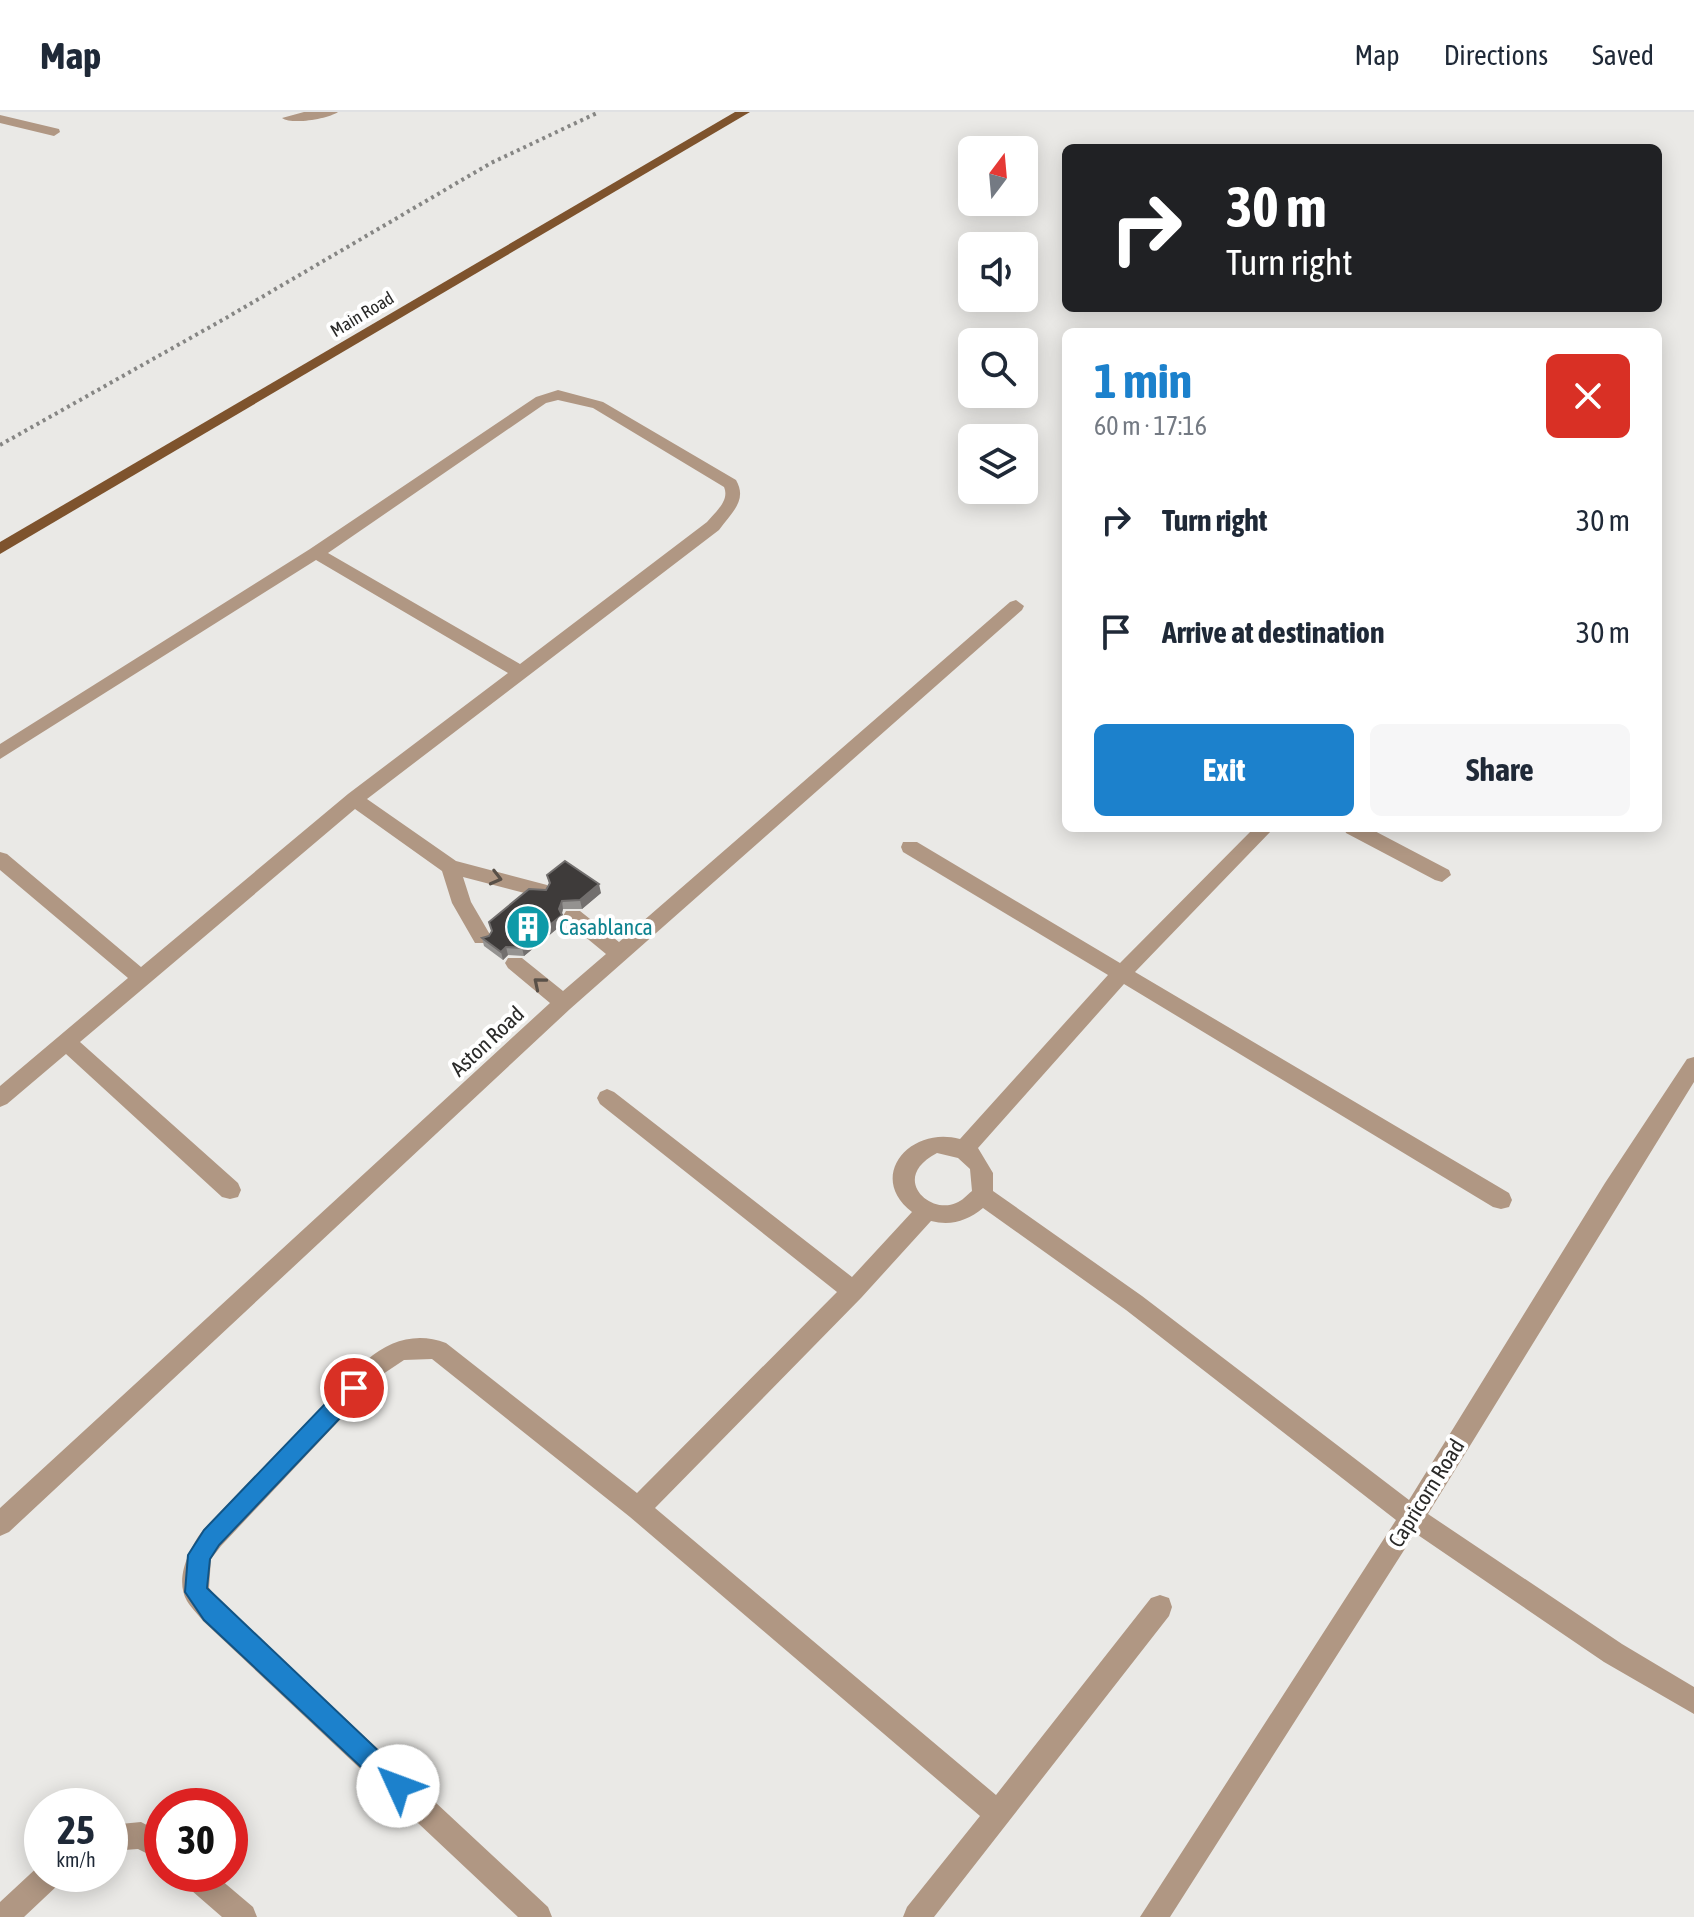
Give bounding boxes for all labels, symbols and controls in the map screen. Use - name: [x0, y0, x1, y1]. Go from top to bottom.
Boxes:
- text: Map: [40, 34, 101, 77]
- text: Map: [1355, 39, 1400, 71]
- text: Directions: [1444, 39, 1548, 71]
- text: Saved: [1592, 39, 1654, 71]
- north arrow: [958, 136, 1038, 216]
- map controls: [958, 136, 1038, 504]
- text: 30 m: [1226, 175, 1327, 239]
- icon: right: [1094, 176, 1198, 280]
- button: sound: [958, 232, 1038, 312]
- text: Turn right: [1226, 241, 1353, 283]
- street label: Main Road: [327, 287, 397, 341]
- button: search: [958, 328, 1038, 408]
- text: 1 min: [1094, 353, 1192, 408]
- button: close: [1546, 354, 1630, 438]
- text: 60 m · 17:16: [1094, 411, 1207, 441]
- button: layers: [958, 424, 1038, 504]
- icon: right: [1094, 498, 1138, 542]
- text: Turn right: [1162, 503, 1268, 537]
- text: 30 m: [1576, 503, 1630, 537]
- icon: arrive: [1094, 610, 1138, 654]
- text: Arrive at destination: [1162, 615, 1384, 649]
- text: 30 m: [1576, 615, 1630, 649]
- button: Exit: [1094, 724, 1354, 816]
- button: Share: [1370, 724, 1630, 816]
- one-way arrow: [488, 868, 502, 885]
- building icon: Casablanca: [504, 903, 552, 951]
- place label: Casablanca: [559, 914, 653, 940]
- one-way arrow: [534, 978, 548, 993]
- street label: Aston Road: [445, 1001, 529, 1081]
- pin: [320, 1354, 388, 1422]
- icon: arrive: [332, 1366, 376, 1410]
- street label: Capricorn Road: [1382, 1434, 1470, 1552]
- position arrow: [356, 1744, 440, 1828]
- speed limit sign: 30: [144, 1788, 248, 1892]
- text: 25: [57, 1807, 95, 1852]
- text: km/h: [56, 1848, 96, 1871]

